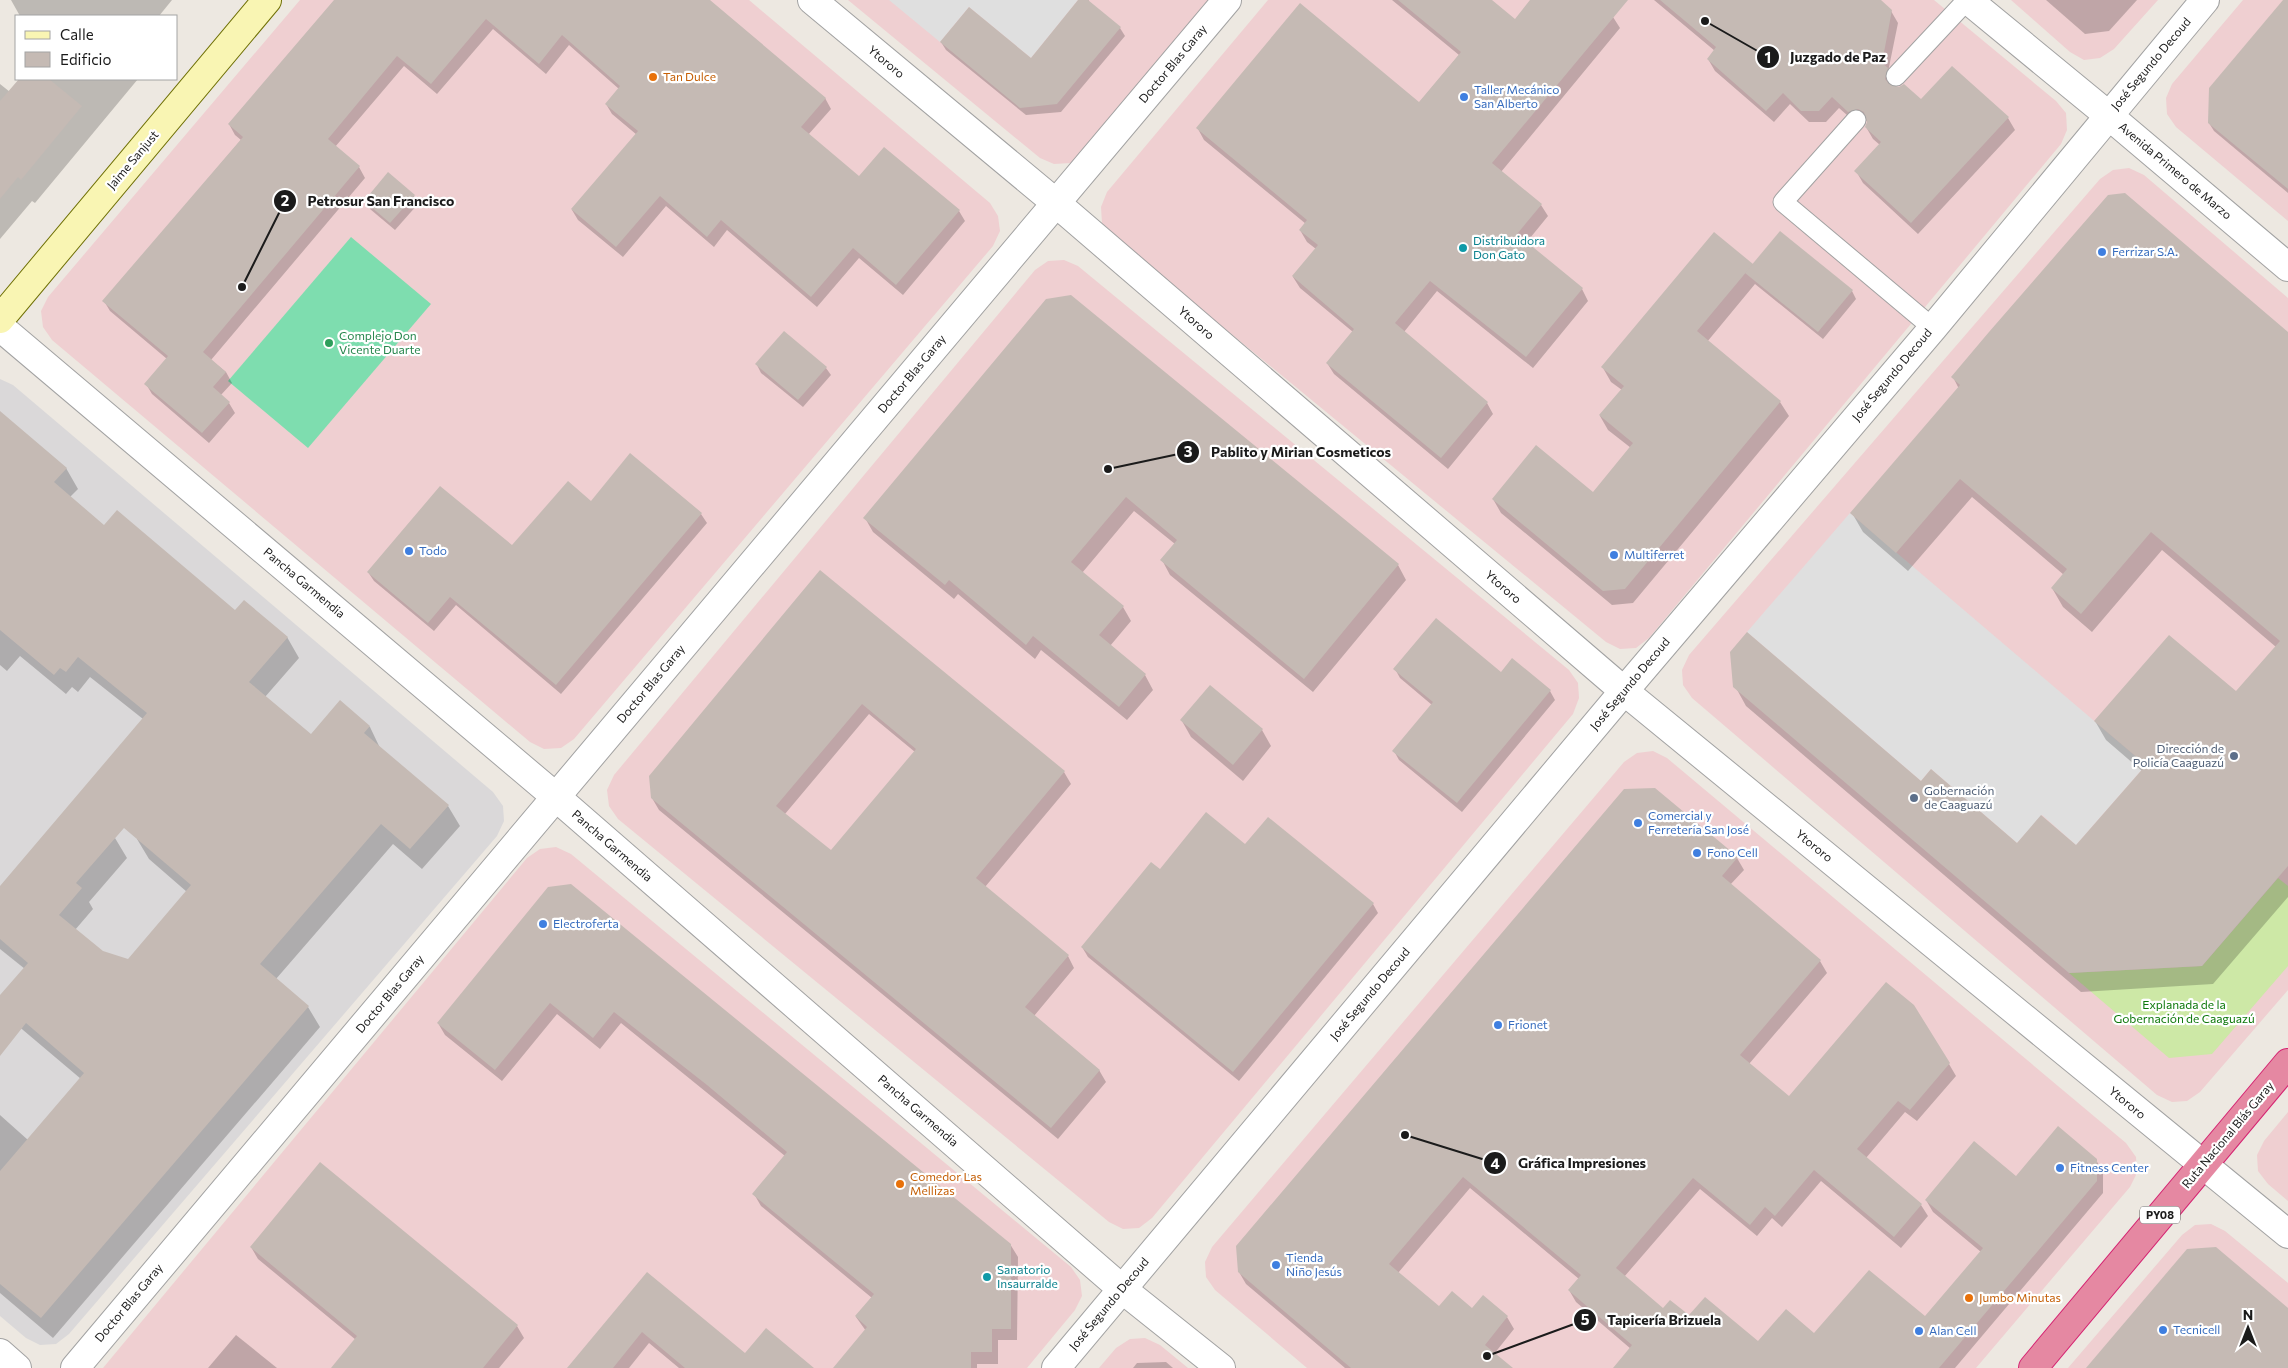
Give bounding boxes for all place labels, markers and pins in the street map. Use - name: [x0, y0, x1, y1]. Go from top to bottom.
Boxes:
- callout: Juzgado de Paz: [1755, 43, 1896, 72]
- place label: Tan Dulce: [663, 69, 716, 83]
- marker: Tan Dulce: [647, 71, 659, 83]
- place label: Taller Mecánico San Alberto: [1474, 82, 1559, 110]
- marker: Taller Mecánico San Alberto: [1458, 91, 1470, 103]
- callout: Petrosur San Francisco: [273, 187, 465, 216]
- place label: Distribuidora Don Gato: [1473, 233, 1545, 261]
- marker: Distribuidora Don Gato: [1457, 242, 1469, 254]
- place label: Ferrizar S.A.: [2112, 244, 2178, 258]
- marker: Ferrizar S.A.: [2096, 246, 2108, 258]
- place label: Complejo Don Vicente Duarte: [339, 328, 421, 356]
- marker: Complejo Don Vicente Duarte: [323, 337, 335, 349]
- callout: Pablito y Mirian Cosmeticos: [1176, 437, 1401, 466]
- place label: Todo: [419, 543, 447, 557]
- marker: Todo: [403, 545, 415, 557]
- place label: Multiferret: [1624, 547, 1685, 561]
- marker: Multiferret: [1608, 549, 1620, 561]
- place label: Dirección de Policía Caaguazú: [2133, 741, 2224, 769]
- marker: Dirección de Policía Caaguazú: [2228, 750, 2240, 762]
- place label: Gobernación de Caaguazú: [1924, 783, 1994, 811]
- marker: Gobernación de Caaguazú: [1908, 792, 1920, 804]
- place label: Comercial y Ferretería San José: [1648, 808, 1749, 837]
- marker: Comercial y Ferretería San José: [1632, 817, 1644, 829]
- place label: Fono Cell: [1707, 845, 1758, 859]
- marker: Fono Cell: [1691, 847, 1703, 859]
- place label: Electroferta: [553, 916, 619, 930]
- marker: Electroferta: [537, 918, 549, 930]
- place label: Frionet: [1508, 1017, 1548, 1031]
- marker: Frionet: [1492, 1019, 1504, 1031]
- callout: Gráfica Impresiones: [1483, 1149, 1656, 1178]
- place label: Fitness Center: [2070, 1160, 2149, 1174]
- marker: Fitness Center: [2054, 1162, 2066, 1174]
- place label: Comedor Las Mellizas: [910, 1169, 982, 1197]
- marker: Comedor Las Mellizas: [894, 1178, 906, 1190]
- place label: Tienda Niño Jesús: [1286, 1250, 1342, 1279]
- marker: Tienda Niño Jesús: [1270, 1259, 1282, 1271]
- place label: Sanatorio Insaurralde: [997, 1262, 1058, 1290]
- marker: Sanatorio Insaurralde: [981, 1271, 993, 1283]
- place label: Jumbo Minutas: [1979, 1290, 2061, 1305]
- marker: Jumbo Minutas: [1963, 1292, 1975, 1304]
- callout: Tapicería Brizuela: [1572, 1306, 1731, 1335]
- place label: Tecnicell: [2173, 1322, 2220, 1336]
- place label: Alan Cell: [1929, 1323, 1976, 1337]
- marker: Tecnicell: [2157, 1324, 2169, 1336]
- marker: Alan Cell: [1913, 1325, 1925, 1337]

